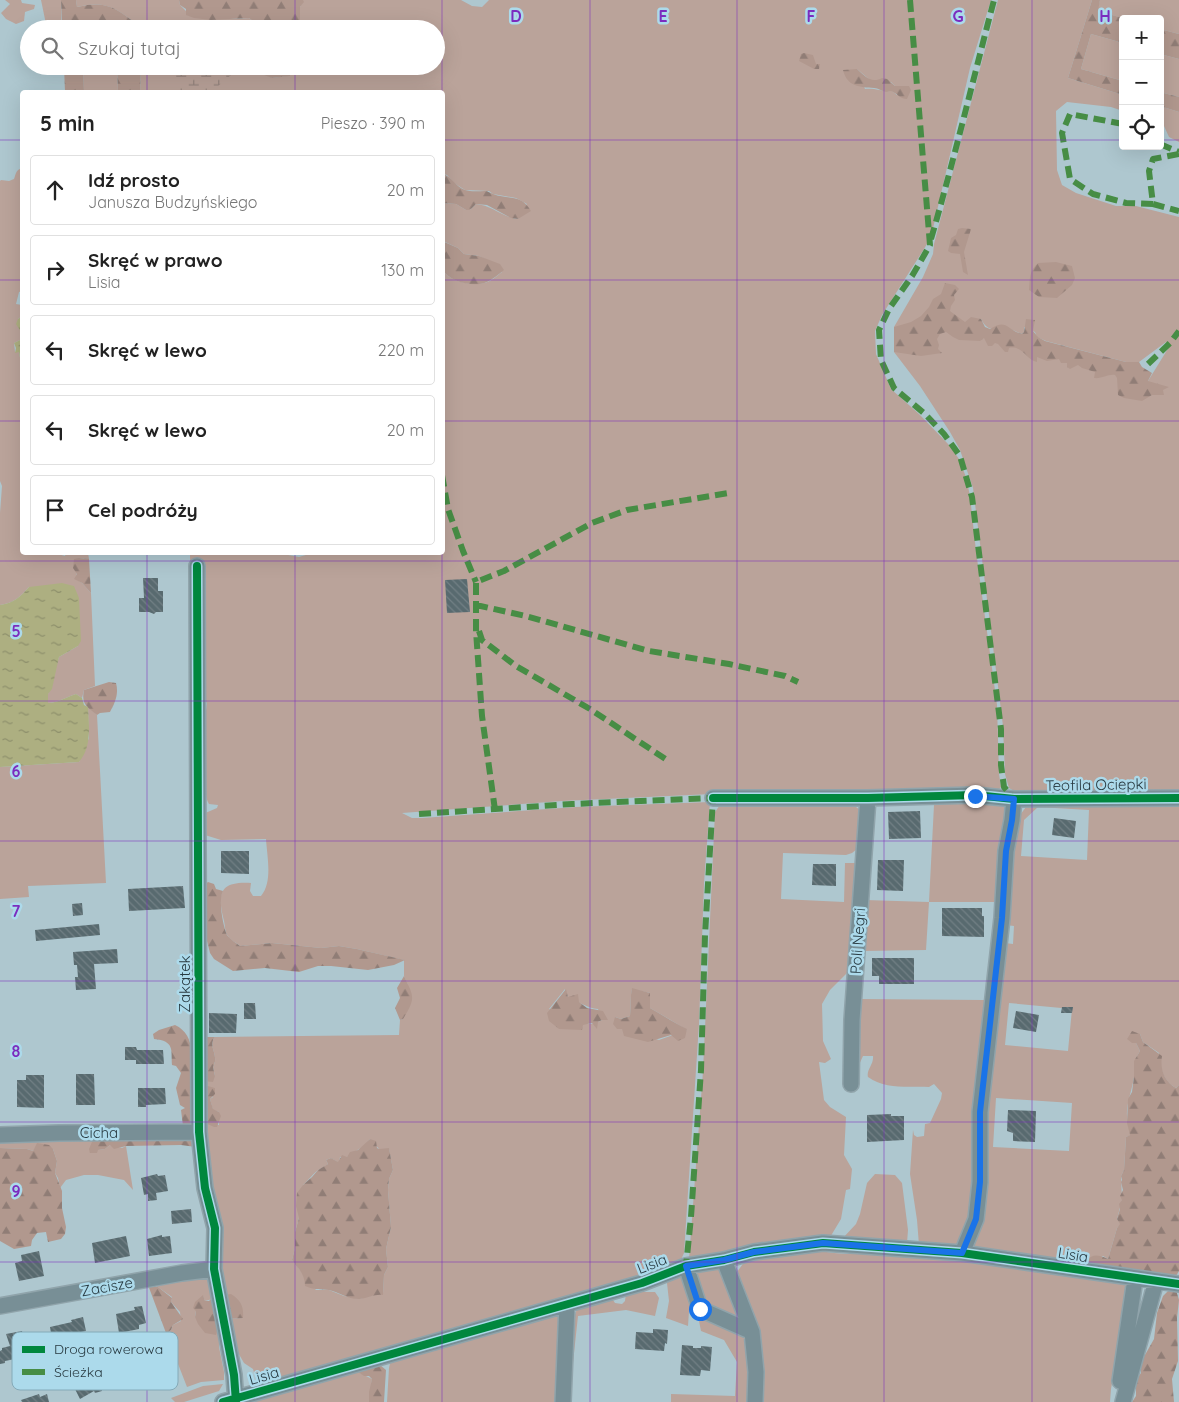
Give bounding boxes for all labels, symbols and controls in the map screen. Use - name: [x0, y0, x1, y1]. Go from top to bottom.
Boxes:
- text: D: [510, 6, 522, 26]
- text: E: [658, 6, 668, 26]
- text: F: [807, 6, 816, 26]
- text: G: [952, 6, 964, 26]
- text: H: [1099, 6, 1111, 26]
- map controls: [1119, 15, 1164, 150]
- button: +: [1119, 15, 1164, 60]
- search box: [20, 20, 445, 75]
- icon: search: [38, 34, 66, 62]
- text: Szukaj tutaj: [78, 36, 181, 60]
- button: −: [1119, 60, 1164, 105]
- button: locate: [1119, 105, 1164, 150]
- text: 5 min: [40, 110, 95, 136]
- text: Pieszo · 390 m: [321, 113, 425, 133]
- text: Idź prosto: [88, 168, 180, 192]
- icon: ahead: [41, 176, 69, 204]
- text: 20 m: [387, 180, 424, 200]
- text: Janusza Budzyńskiego: [88, 192, 257, 212]
- text: Skręć w prawo: [88, 248, 223, 272]
- icon: right: [41, 256, 69, 284]
- text: 130 m: [381, 260, 424, 280]
- text: Lisia: [88, 272, 121, 292]
- icon: left: [41, 336, 69, 364]
- text: Skręć w lewo: [88, 338, 207, 362]
- text: 220 m: [378, 340, 424, 360]
- icon: left: [41, 416, 69, 444]
- text: Skręć w lewo: [88, 418, 207, 442]
- text: 20 m: [387, 420, 424, 440]
- icon: arrive: [41, 496, 69, 524]
- text: Cel podróży: [88, 498, 198, 522]
- text: 5: [11, 621, 21, 641]
- text: 6: [12, 761, 21, 781]
- street label: Teofila Ociepki: [1045, 774, 1147, 795]
- route end: [964, 785, 987, 808]
- text: 7: [12, 901, 21, 921]
- street label: Poli Negri: [846, 907, 869, 975]
- street label: Zakątek: [175, 955, 194, 1013]
- text: 8: [12, 1041, 21, 1061]
- street label: Cicha: [80, 1123, 118, 1142]
- text: 9: [11, 1181, 21, 1201]
- street label: Lisia: [1057, 1243, 1090, 1266]
- street label: Lisia: [634, 1249, 669, 1278]
- street label: Zacisze: [80, 1273, 134, 1300]
- route start: [689, 1298, 712, 1321]
- legend: [12, 1332, 178, 1390]
- text: Droga rowerowa: [54, 1340, 163, 1358]
- street label: Lisia: [247, 1362, 281, 1389]
- text: Ścieżka: [54, 1363, 103, 1381]

